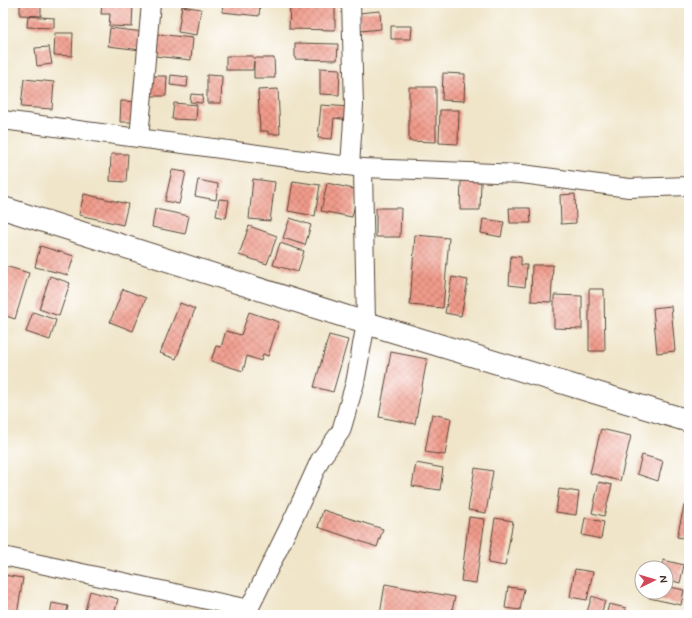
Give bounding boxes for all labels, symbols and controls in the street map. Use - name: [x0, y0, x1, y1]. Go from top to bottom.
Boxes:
- north arrow: [634, 560, 674, 600]
- text: N: [656, 575, 670, 583]

